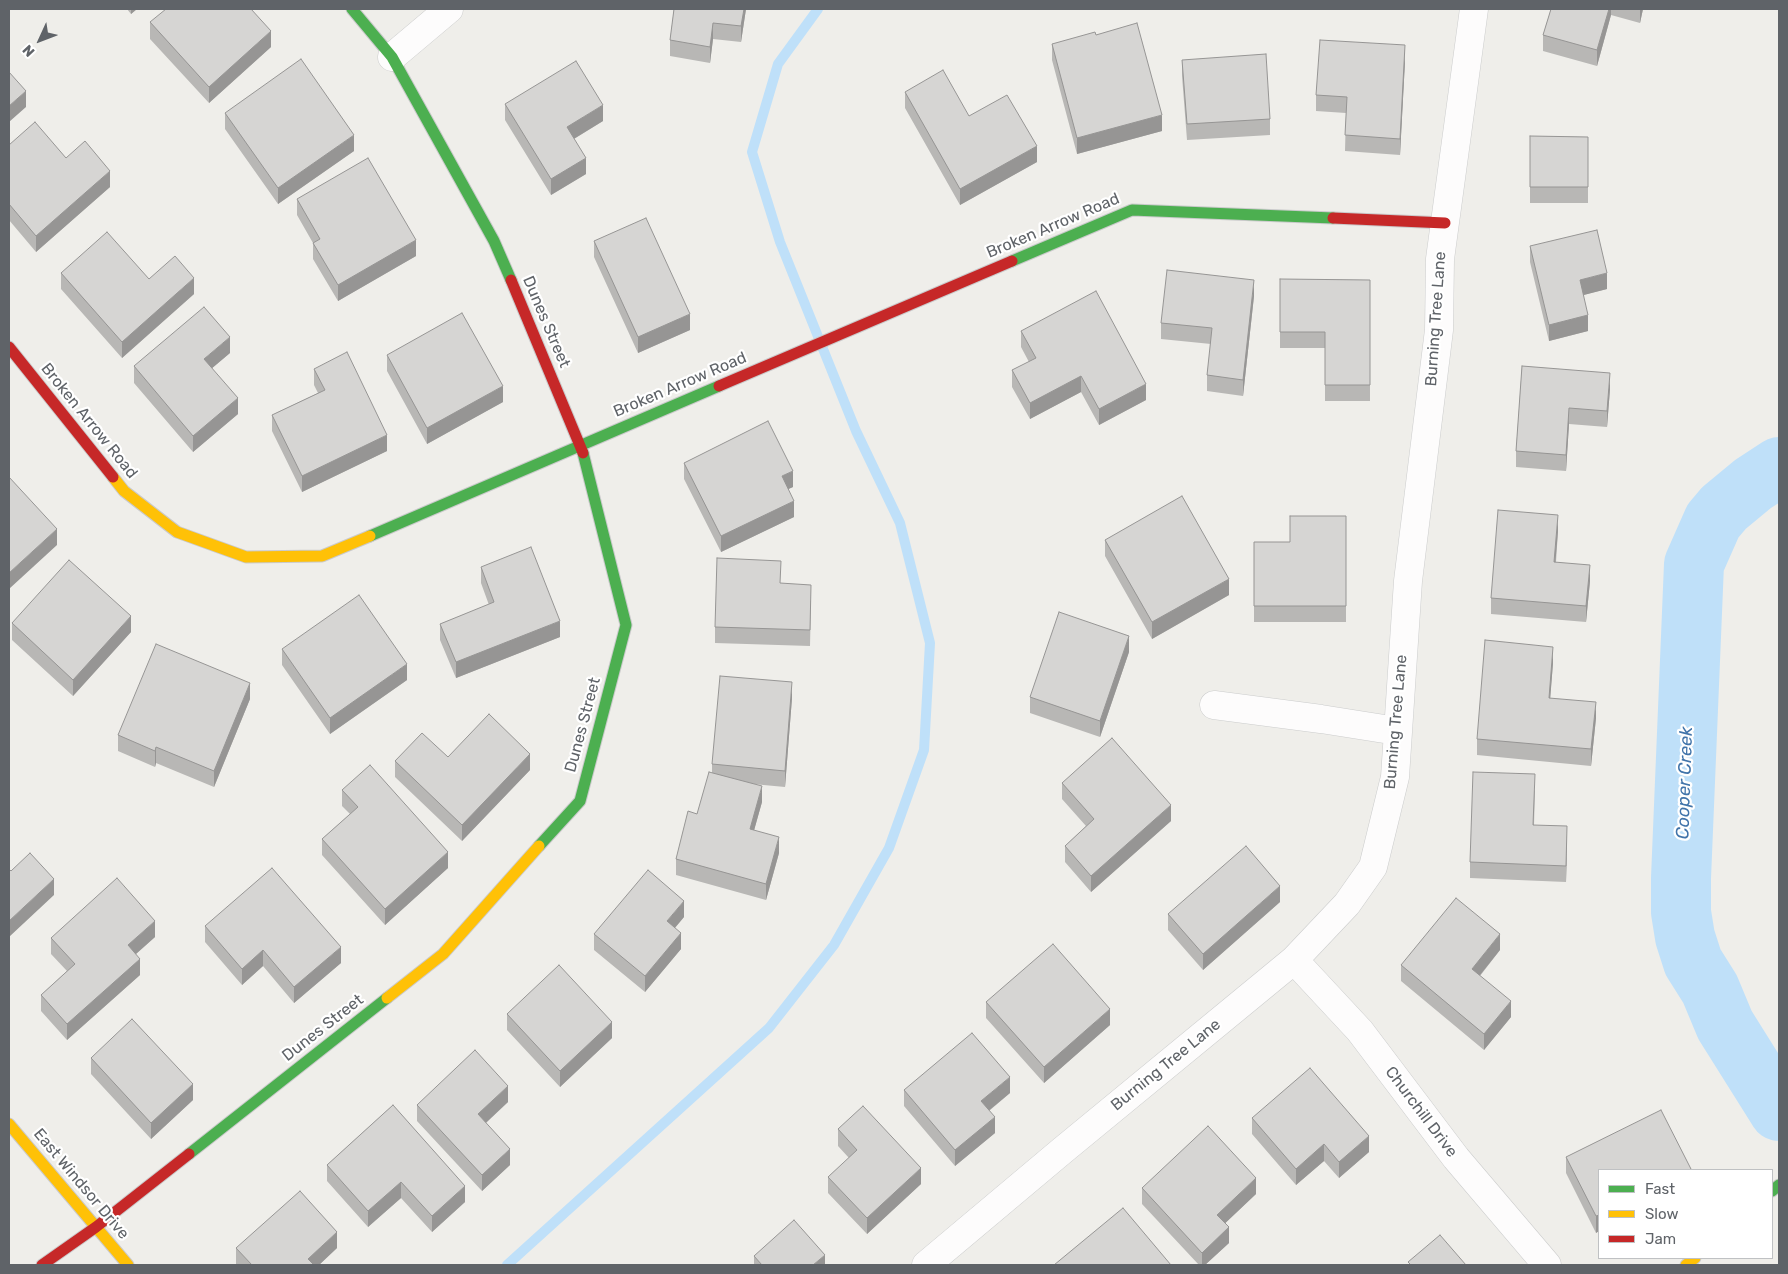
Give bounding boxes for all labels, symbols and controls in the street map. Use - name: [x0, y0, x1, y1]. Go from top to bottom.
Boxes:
- north arrow: [15, 15, 65, 65]
- text: N: [19, 41, 38, 60]
- street label: Broken Arrow Road: [984, 189, 1122, 263]
- street label: Burning Tree Lane: [1422, 251, 1450, 387]
- street label: Dunes Street: [518, 273, 574, 371]
- street label: Broken Arrow Road: [611, 348, 749, 422]
- street label: Broken Arrow Road: [37, 360, 141, 482]
- street label: Burning Tree Lane: [1381, 654, 1411, 790]
- street label: Dunes Street: [561, 675, 605, 775]
- water label: Cooper Creek: [1672, 726, 1698, 840]
- street label: Dunes Street: [279, 990, 367, 1066]
- street label: Burning Tree Lane: [1107, 1015, 1225, 1115]
- street label: Churchill Drive: [1381, 1063, 1461, 1161]
- street label: East Windsor Drive: [29, 1125, 133, 1243]
- legend: [1598, 1169, 1773, 1259]
- text: Fast: [1645, 1180, 1675, 1198]
- text: Slow: [1645, 1205, 1678, 1223]
- text: Jam: [1645, 1230, 1676, 1248]

